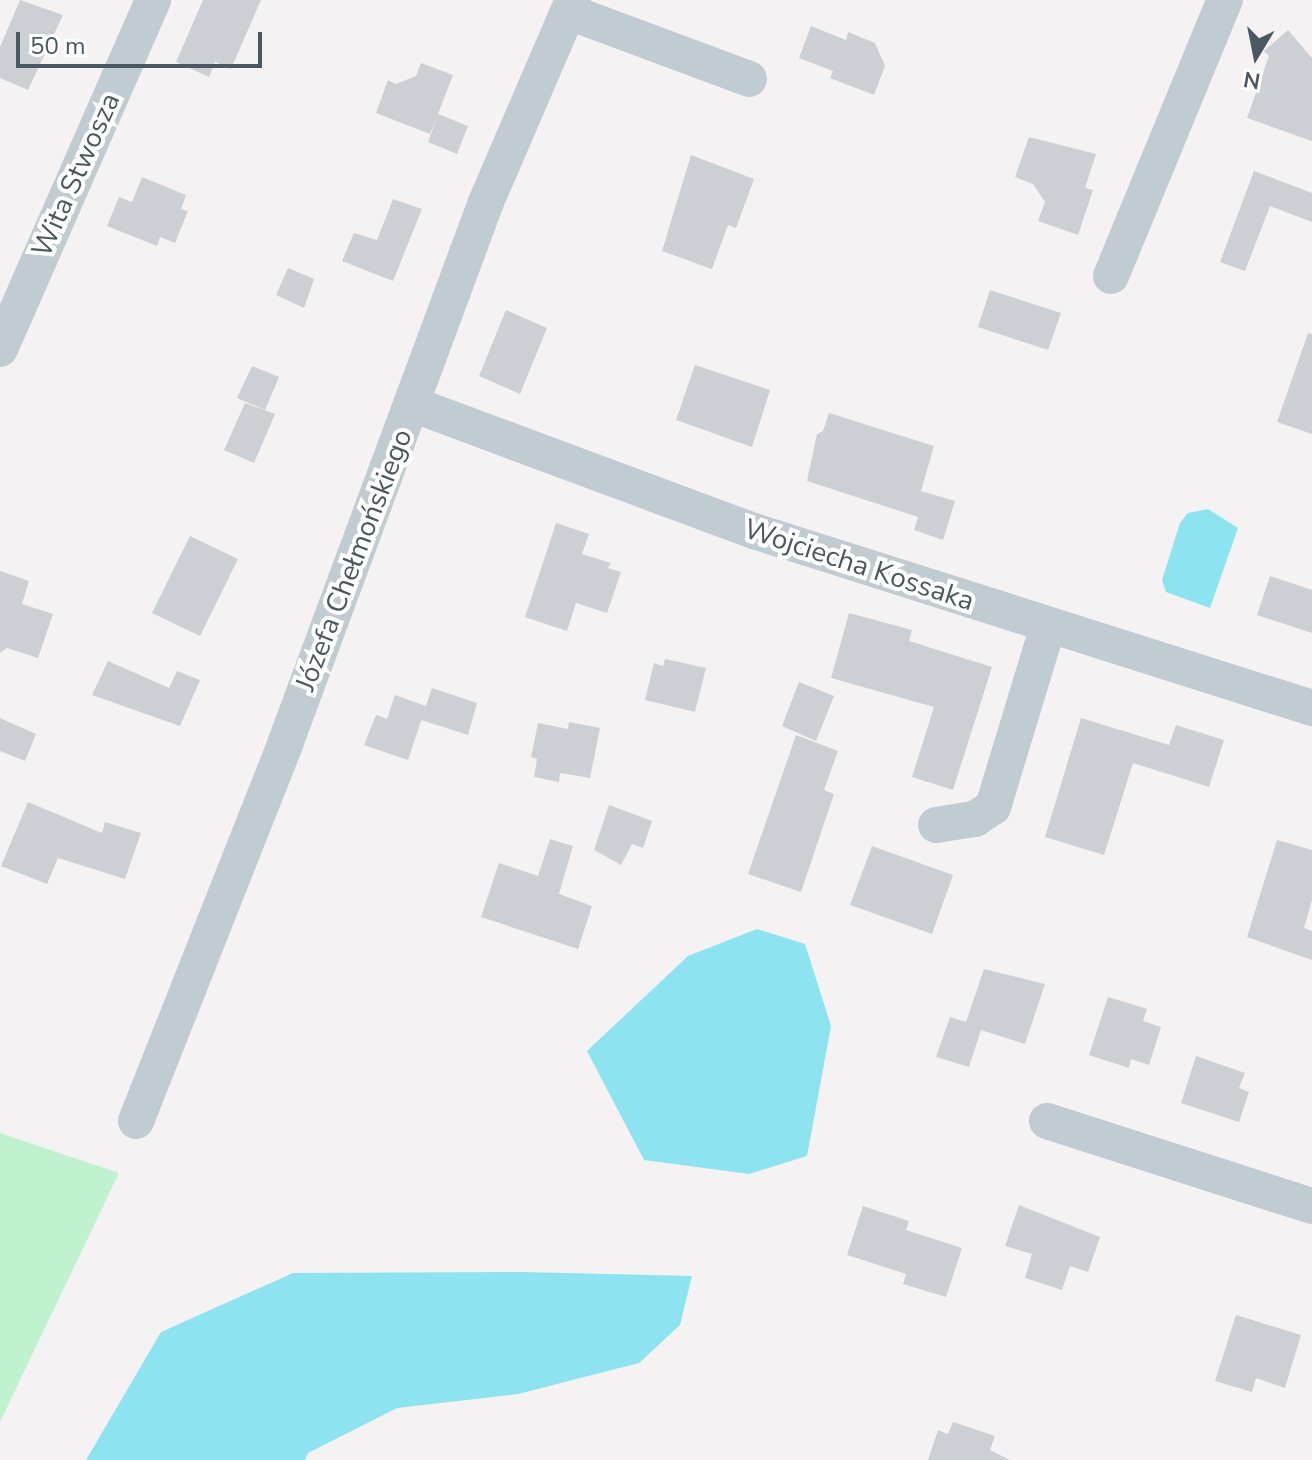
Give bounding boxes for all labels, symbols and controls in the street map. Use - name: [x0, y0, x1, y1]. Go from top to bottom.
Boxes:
- scale bar: [20, 16, 266, 66]
- north arrow: [1216, 16, 1296, 96]
- text: 50 m: [30, 30, 86, 62]
- text: N: [1241, 63, 1263, 96]
- street label: Wita Stwosza: [25, 88, 127, 262]
- street label: Józefa Chełmońskiego: [289, 424, 419, 696]
- street label: Wojciecha Kossaka: [740, 512, 978, 618]

